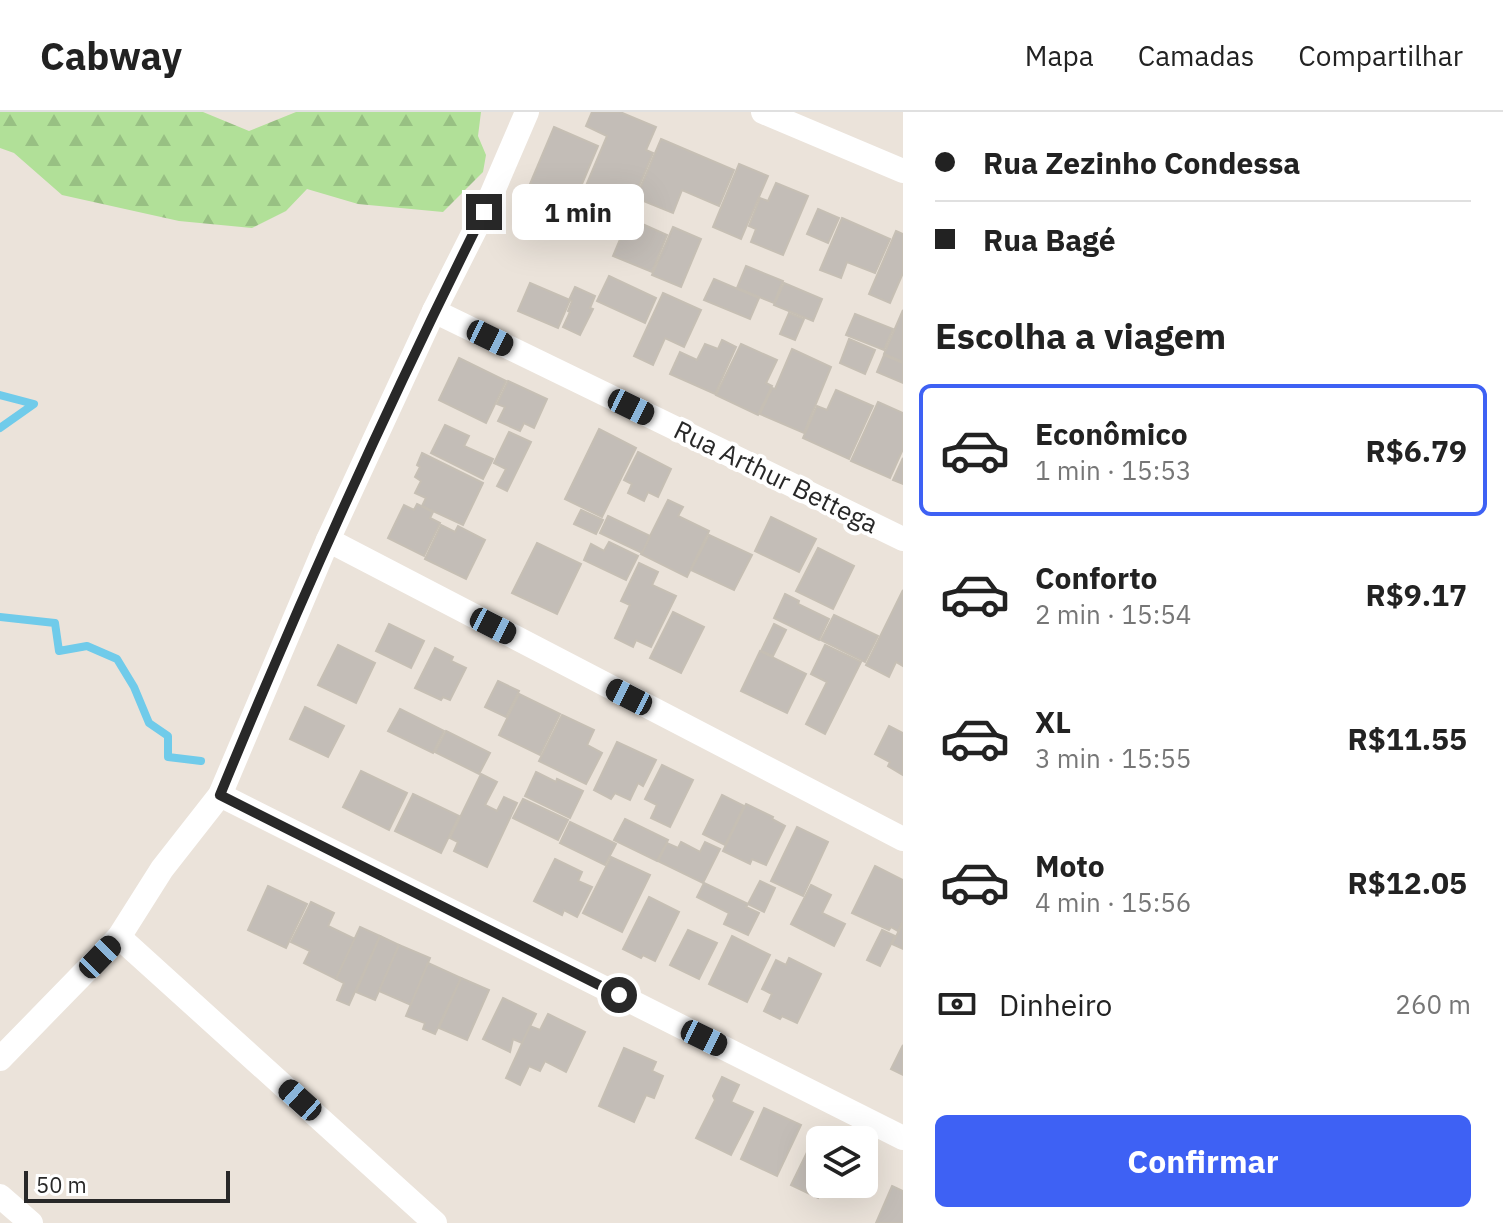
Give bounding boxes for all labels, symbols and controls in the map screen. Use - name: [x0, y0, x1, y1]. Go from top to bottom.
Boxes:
- text: Cabway: [40, 31, 182, 80]
- text: Mapa: [1025, 37, 1094, 74]
- text: Camadas: [1138, 37, 1254, 74]
- text: Compartilhar: [1298, 37, 1463, 74]
- text: Rua Zezinho Condessa: [983, 143, 1300, 182]
- callout: 1 min: [512, 184, 644, 240]
- route end: [466, 194, 502, 230]
- text: 1 min: [544, 195, 612, 229]
- text: Rua Bagé: [983, 220, 1116, 259]
- text: Escolha a viagem: [935, 312, 1226, 359]
- car: [463, 317, 517, 359]
- car: [604, 386, 658, 428]
- street label: Rua Arthur Bettega: [669, 412, 884, 540]
- icon: car: [939, 414, 1011, 486]
- text: Econômico: [1035, 414, 1188, 453]
- text: R$6.79: [1365, 431, 1467, 470]
- text: 1 min · 15:53: [1035, 453, 1191, 487]
- icon: car: [939, 558, 1011, 630]
- text: Conforto: [1035, 558, 1158, 597]
- text: R$9.17: [1365, 575, 1467, 614]
- text: 2 min · 15:54: [1035, 597, 1191, 631]
- car: [466, 604, 520, 648]
- car: [602, 675, 656, 719]
- icon: car: [939, 702, 1011, 774]
- text: XL: [1035, 702, 1071, 741]
- text: R$11.55: [1347, 719, 1467, 758]
- text: 3 min · 15:55: [1035, 741, 1191, 775]
- icon: car: [939, 846, 1011, 918]
- text: Moto: [1035, 846, 1105, 885]
- text: R$12.05: [1347, 863, 1467, 902]
- text: 4 min · 15:56: [1035, 885, 1191, 919]
- car: [75, 931, 125, 983]
- route start: [601, 977, 637, 1013]
- icon: cash: [935, 982, 979, 1026]
- text: Dinheiro: [999, 985, 1112, 1024]
- text: 260 m: [1395, 987, 1471, 1021]
- car: [677, 1017, 731, 1059]
- car: [274, 1075, 326, 1125]
- button: Confirmar: [935, 1115, 1471, 1207]
- map controls: [806, 1126, 878, 1198]
- button: layers: [806, 1126, 878, 1198]
- scale bar: [24, 1167, 230, 1203]
- text: 50 m: [36, 1170, 87, 1199]

